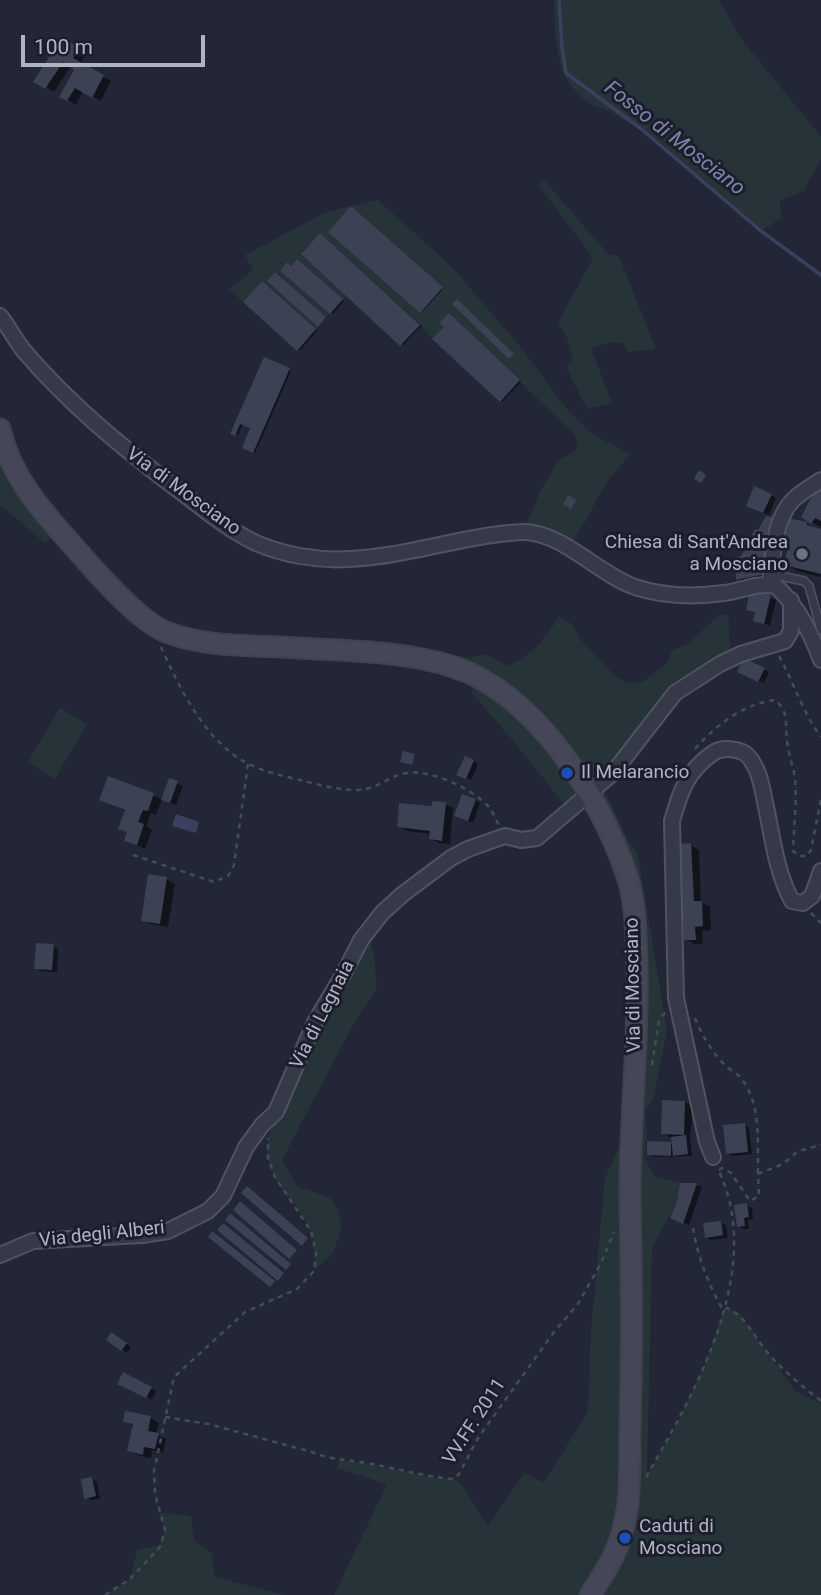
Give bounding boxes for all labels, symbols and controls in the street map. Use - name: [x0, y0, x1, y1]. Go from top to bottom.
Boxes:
- scale bar: [24, 21, 208, 65]
- text: 100 m: [34, 35, 93, 59]
- water label: Fosso di Mosciano: [599, 76, 749, 202]
- street label: Via di Mosciano: [122, 443, 244, 541]
- place label: Chiesa di Sant'Andrea a Mosciano: [605, 532, 788, 576]
- marker: Chiesa di Sant'Andrea a Mosciano: [794, 546, 810, 562]
- place label: Il Melarancio: [581, 762, 689, 784]
- marker: Il Melarancio: [559, 765, 575, 781]
- street label: Via di Mosciano: [621, 917, 647, 1053]
- street label: Via di Legnaia: [286, 957, 360, 1073]
- street label: Via degli Alberi: [38, 1217, 166, 1253]
- street label: VV.FF. 2011: [439, 1375, 511, 1469]
- place label: Caduti di Mosciano: [639, 1516, 722, 1560]
- marker: Caduti di Mosciano: [617, 1530, 633, 1546]

